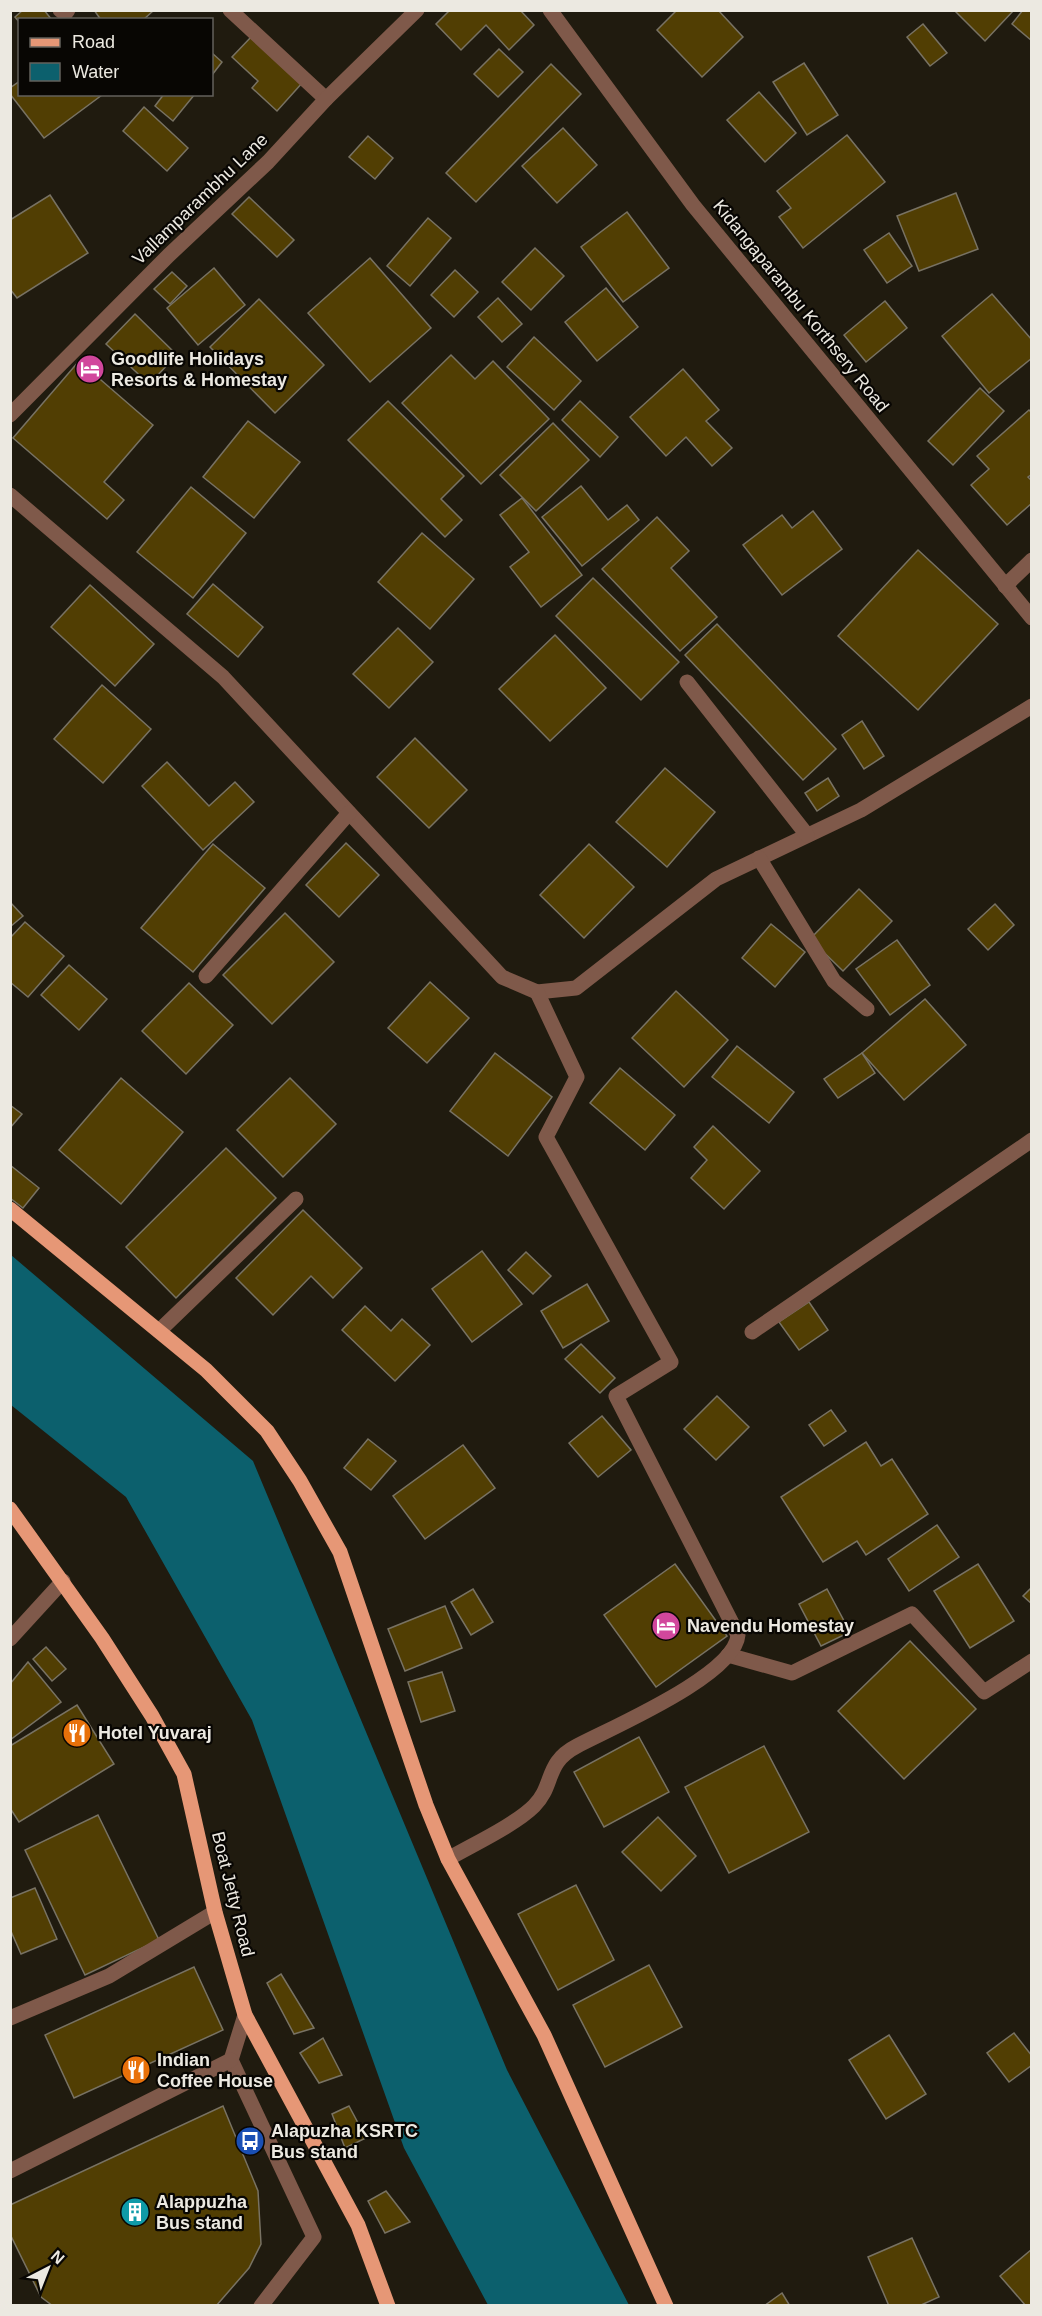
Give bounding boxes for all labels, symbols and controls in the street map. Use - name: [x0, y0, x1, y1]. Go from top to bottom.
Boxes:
- legend: [18, 18, 213, 96]
- text: Road: [72, 32, 115, 52]
- text: Water: [72, 62, 119, 82]
- street label: Vallamparambhu Lane: [128, 129, 272, 269]
- street label: Kidangaparambu Korthsery Road: [709, 196, 893, 416]
- place label: Goodlife Holidays Resorts & Homestay: [111, 349, 287, 390]
- hotel icon: Goodlife Holidays Resorts & Homestay: [74, 353, 106, 385]
- hotel icon: Navendu Homestay: [650, 1610, 682, 1642]
- place label: Navendu Homestay: [687, 1616, 854, 1636]
- restaurant icon: Hotel Yuvaraj: [61, 1717, 93, 1749]
- place label: Hotel Yuvaraj: [98, 1723, 212, 1743]
- street label: Boat Jetty Road: [208, 1829, 258, 1959]
- place label: Indian Coffee House: [157, 2050, 273, 2091]
- restaurant icon: Indian Coffee House: [120, 2054, 152, 2086]
- place label: Alapuzha KSRTC Bus stand: [271, 2121, 418, 2162]
- bus stop icon: Alapuzha KSRTC Bus stand: [234, 2125, 266, 2157]
- place label: Alappuzha Bus stand: [156, 2192, 248, 2233]
- building icon: Alappuzha Bus stand: [119, 2196, 151, 2228]
- north arrow: [18, 2238, 78, 2298]
- text: N: [48, 2247, 68, 2267]

